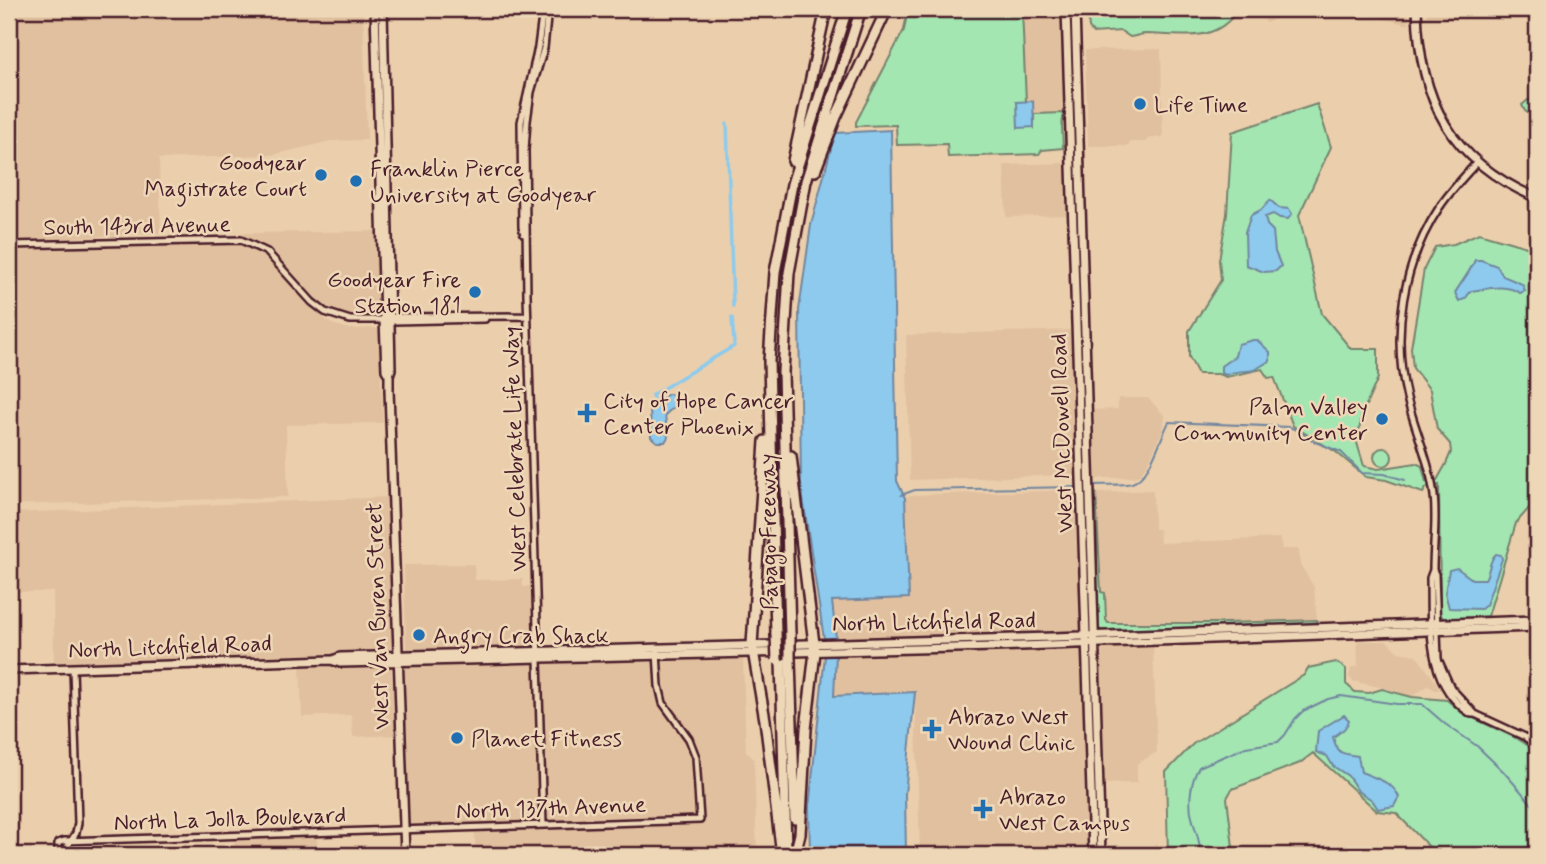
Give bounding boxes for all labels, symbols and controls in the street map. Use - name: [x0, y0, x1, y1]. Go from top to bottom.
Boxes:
- place label: Life Time: [1154, 91, 1248, 121]
- marker: Life Time: [1132, 96, 1148, 112]
- place label: Goodyear Magistrate Court: [144, 149, 307, 207]
- place label: Franklin Pierce University at Goodyear: [370, 155, 597, 211]
- marker: Goodyear Magistrate Court: [313, 167, 329, 183]
- marker: Franklin Pierce University at Goodyear: [348, 173, 364, 189]
- street label: South 143rd Avenue: [43, 210, 231, 244]
- place label: Goodyear Fire Station 181: [327, 266, 461, 322]
- marker: Goodyear Fire Station 181: [467, 284, 483, 300]
- street label: West Celebrate Life Way: [497, 326, 535, 572]
- street label: West McDowell Road: [1045, 333, 1081, 533]
- place label: City of Hope Cancer Center Phoenix: [603, 387, 794, 443]
- place label: Palm Valley Community Center: [1173, 393, 1368, 449]
- marker: City of Hope Cancer Center Phoenix: [577, 403, 597, 423]
- marker: Palm Valley Community Center: [1374, 411, 1390, 427]
- street label: Papago Freeway: [754, 453, 788, 611]
- street label: West Van Buren Street: [360, 502, 398, 730]
- street label: North Litchfield Road: [832, 606, 1036, 640]
- place label: Angry Crab Shack: [433, 622, 609, 654]
- marker: Angry Crab Shack: [411, 627, 427, 643]
- street label: North Litchfield Road: [68, 629, 272, 667]
- place label: Abrazo West Wound Clinic: [948, 703, 1075, 759]
- marker: Abrazo West Wound Clinic: [922, 719, 942, 739]
- place label: Planet Fitness: [471, 725, 622, 755]
- marker: Planet Fitness: [449, 730, 465, 746]
- place label: Abrazo West Campus: [999, 783, 1130, 839]
- street label: North 137th Avenue: [456, 791, 647, 827]
- marker: Abrazo West Campus: [973, 799, 993, 819]
- street label: North La Jolla Boulevard: [113, 801, 347, 839]

